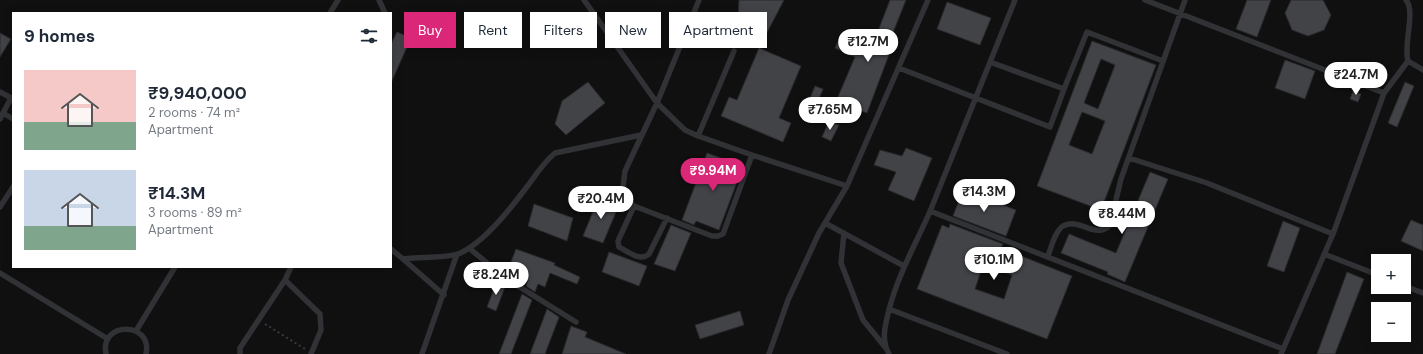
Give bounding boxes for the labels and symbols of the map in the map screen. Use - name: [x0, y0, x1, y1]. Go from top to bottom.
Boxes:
- pin: ₹12.7M: [835, 29, 901, 63]
- pin: ₹24.7M: [1323, 62, 1389, 96]
- pin: ₹7.65M: [797, 97, 863, 131]
- pin: ₹9.94M: [680, 158, 746, 192]
- pin: ₹14.3M: [951, 179, 1017, 213]
- pin: ₹20.4M: [568, 186, 634, 220]
- pin: ₹8.44M: [1089, 201, 1155, 235]
- pin: ₹10.1M: [961, 247, 1027, 281]
- pin: ₹8.24M: [463, 262, 529, 296]

